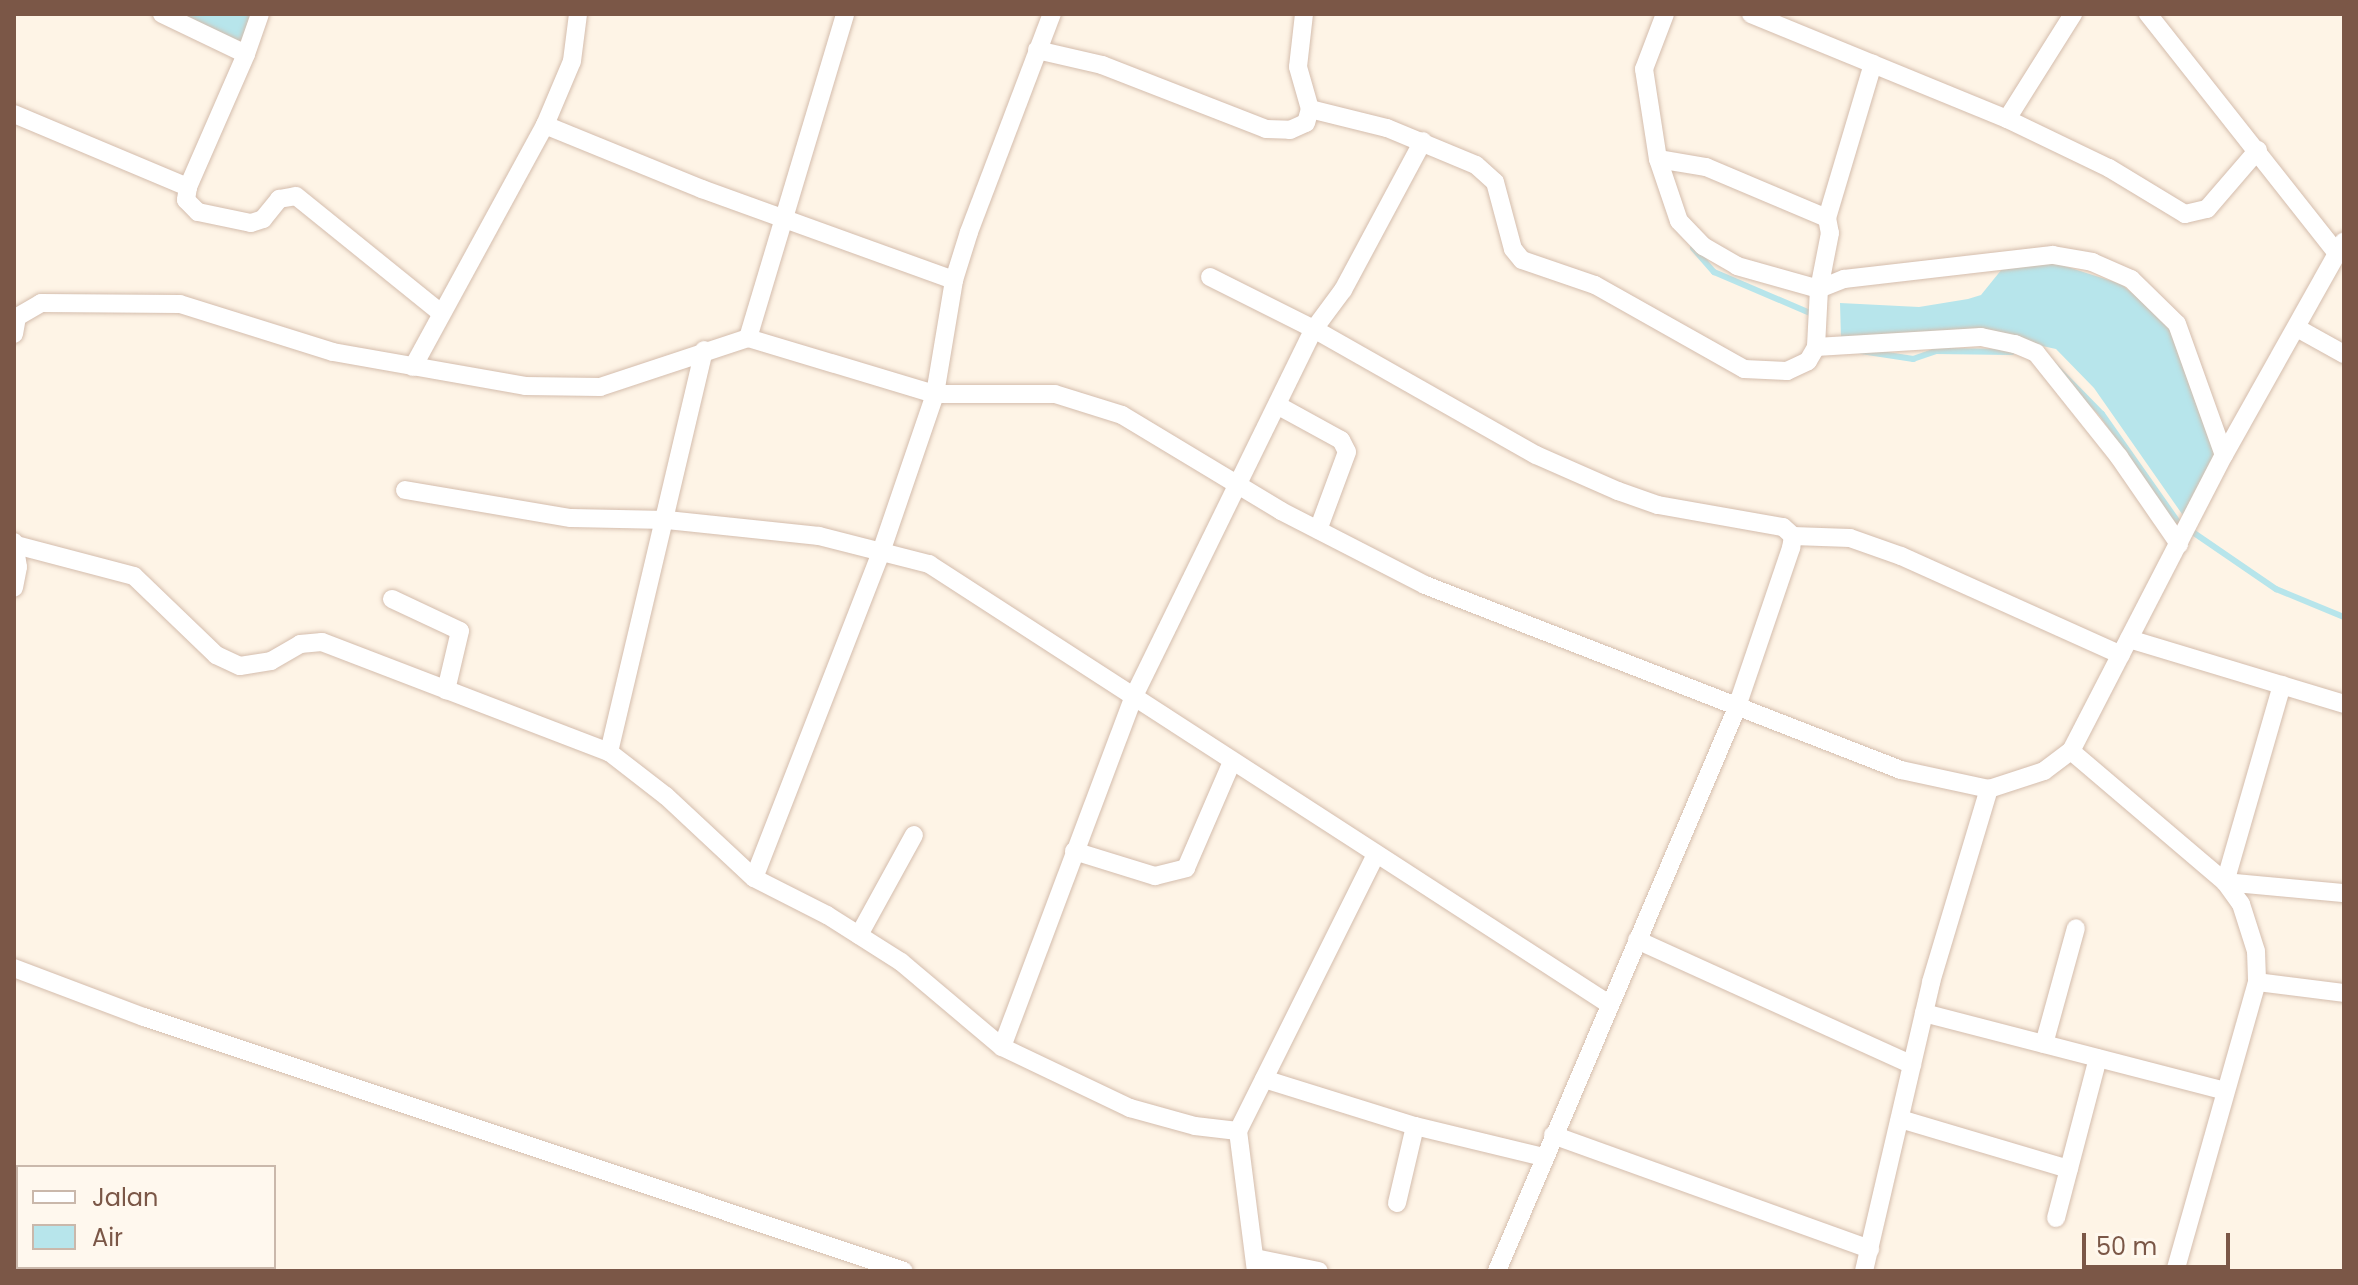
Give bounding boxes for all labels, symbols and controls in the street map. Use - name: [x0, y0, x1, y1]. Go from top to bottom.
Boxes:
- legend: [16, 1165, 276, 1269]
- text: Jalan: [92, 1181, 158, 1214]
- scale bar: [2086, 1217, 2234, 1267]
- text: Air: [92, 1221, 123, 1254]
- text: 50 m: [2096, 1230, 2157, 1263]

